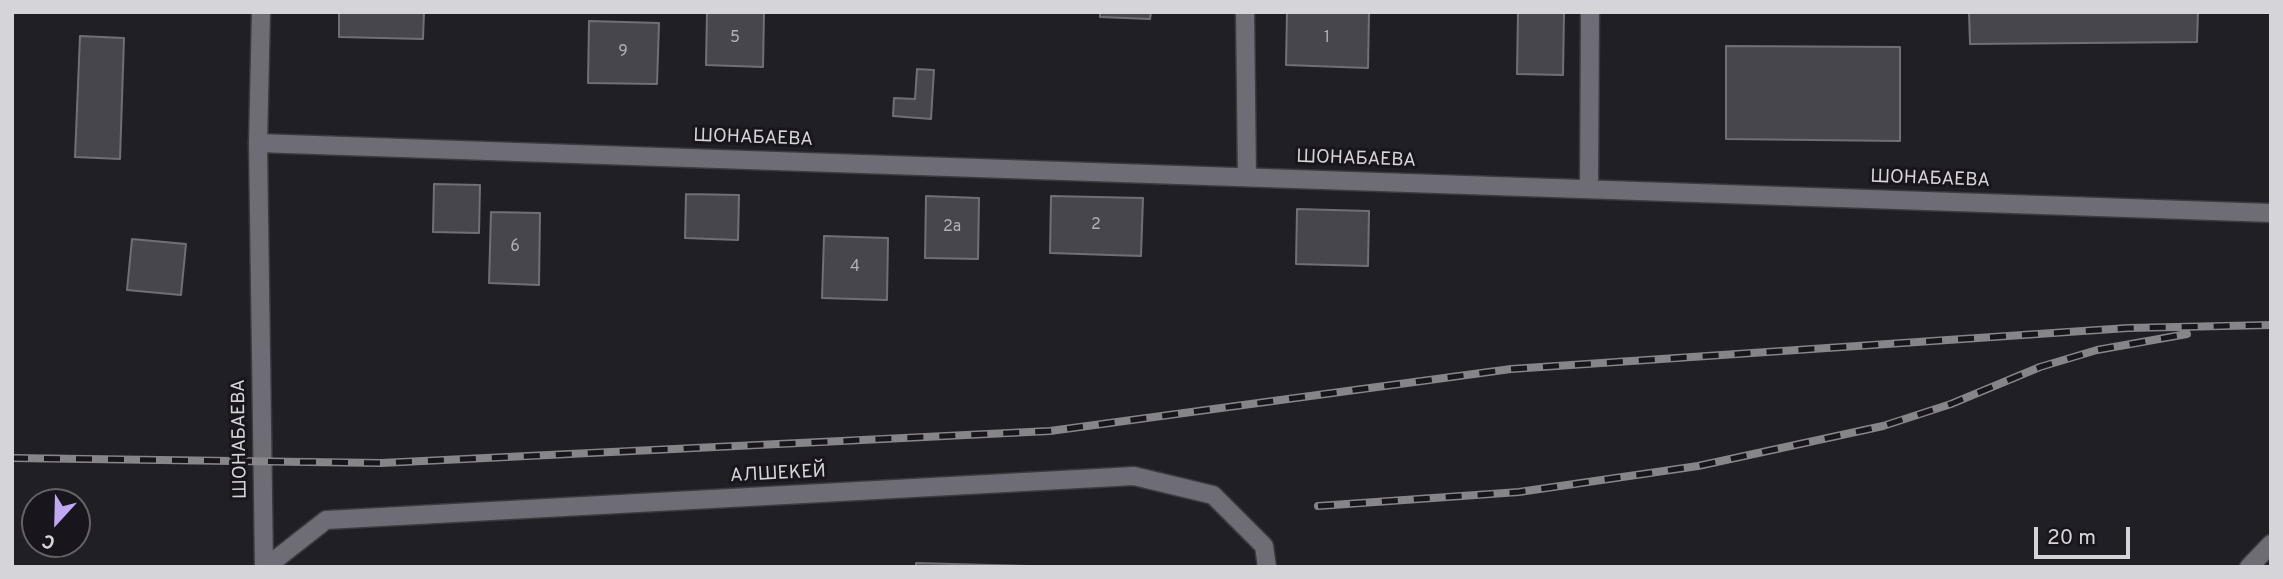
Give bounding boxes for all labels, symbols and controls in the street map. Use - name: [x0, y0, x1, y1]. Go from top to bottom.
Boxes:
- house number: 5: [730, 29, 740, 49]
- house number: 1: [1324, 29, 1330, 49]
- house number: 9: [618, 43, 628, 63]
- street label: ШОНАБАЕВА: [693, 126, 813, 152]
- street label: ШОНАБАЕВА: [1296, 147, 1416, 173]
- street label: ШОНАБАЕВА: [1870, 167, 1990, 193]
- house number: 2: [1091, 216, 1101, 236]
- house number: 2а: [943, 218, 961, 238]
- house number: 6: [510, 238, 520, 258]
- house number: 4: [850, 258, 860, 278]
- street label: ШОНАБАЕВА: [229, 379, 253, 499]
- street label: АЛШЕКЕЙ: [729, 461, 827, 489]
- north arrow: [21, 488, 91, 558]
- scale bar: [2038, 512, 2134, 556]
- text: 20 m: [2047, 525, 2096, 552]
- text: С: [39, 527, 59, 554]

